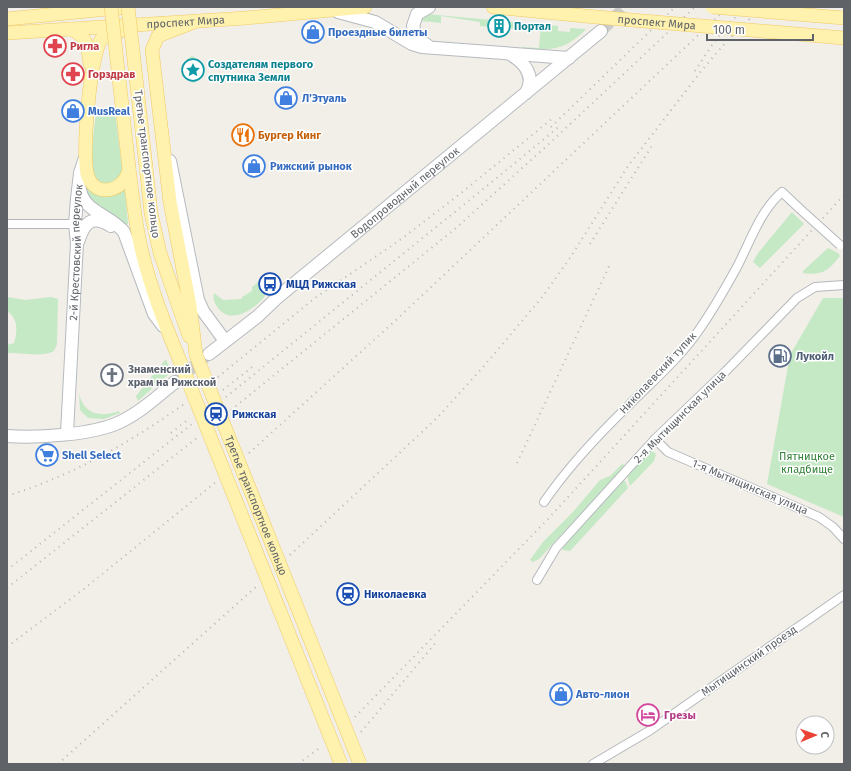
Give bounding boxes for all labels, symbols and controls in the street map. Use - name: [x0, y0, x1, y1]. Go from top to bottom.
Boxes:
- street label: проспект Мира: [617, 12, 696, 32]
- street label: проспект Мира: [146, 13, 225, 31]
- building icon: Портал: [486, 13, 512, 39]
- scale bar: [707, 16, 813, 42]
- shop icon: Проездные билеты: [300, 19, 326, 45]
- place label: Портал: [514, 20, 551, 33]
- text: 100 m: [713, 23, 745, 37]
- place label: Проездные билеты: [328, 26, 428, 39]
- pharmacy icon: Ригла: [42, 33, 68, 59]
- place label: Ригла: [70, 40, 99, 53]
- place icon: Создателям первого спутника Земли: [180, 57, 206, 83]
- place label: Создателям первого спутника Земли: [208, 58, 314, 84]
- pharmacy icon: Горздрав: [60, 61, 86, 87]
- place label: Горздрав: [88, 68, 135, 81]
- shop icon: Л’Этуаль: [273, 85, 299, 111]
- street label: Третье транспортное кольцо: [131, 89, 163, 239]
- place label: Л’Этуаль: [302, 92, 347, 105]
- shop icon: MusReal: [60, 98, 86, 124]
- place label: MusReal: [88, 105, 131, 118]
- restaurant icon: Бургер Кинг: [230, 122, 256, 148]
- place label: Бургер Кинг: [258, 129, 321, 142]
- street label: Водопроводный переулок: [348, 144, 462, 241]
- shop icon: Рижский рынок: [241, 153, 267, 179]
- place label: Рижский рынок: [270, 160, 353, 173]
- street label: 2-й Крестовский переулок: [66, 183, 85, 321]
- bus stop icon: МЦД Рижская: [257, 271, 283, 297]
- place label: МЦД Рижская: [286, 278, 356, 291]
- street label: Николаевский тупик: [617, 329, 699, 416]
- fuel station icon: Лукойл: [767, 343, 793, 369]
- place label: Лукойл: [796, 350, 834, 363]
- church icon: Знаменский храм на Рижской: [99, 362, 125, 388]
- place label: Знаменский храм на Рижской: [127, 363, 216, 389]
- street label: 2-я Мытищинская улица: [631, 368, 729, 466]
- station icon: Рижская: [203, 401, 229, 427]
- place label: Рижская: [232, 408, 276, 421]
- street label: Третье транспортное кольцо: [222, 434, 290, 577]
- supermarket icon: Shell Select: [34, 442, 60, 468]
- place label: Shell Select: [62, 449, 122, 462]
- park label: Пятницкое кладбище: [779, 450, 835, 476]
- street label: 1-я Мытищинская улица: [690, 457, 810, 517]
- station icon: Николаевка: [335, 581, 361, 607]
- place label: Николаевка: [364, 588, 426, 601]
- street label: Мытищинский проезд: [699, 623, 799, 699]
- shop icon: Авто-лион: [548, 681, 574, 707]
- place label: Авто-лион: [575, 688, 630, 701]
- hotel icon: Грезы: [635, 702, 661, 728]
- place label: Грезы: [664, 709, 696, 722]
- north arrow: [795, 715, 835, 755]
- text: С: [818, 731, 831, 739]

